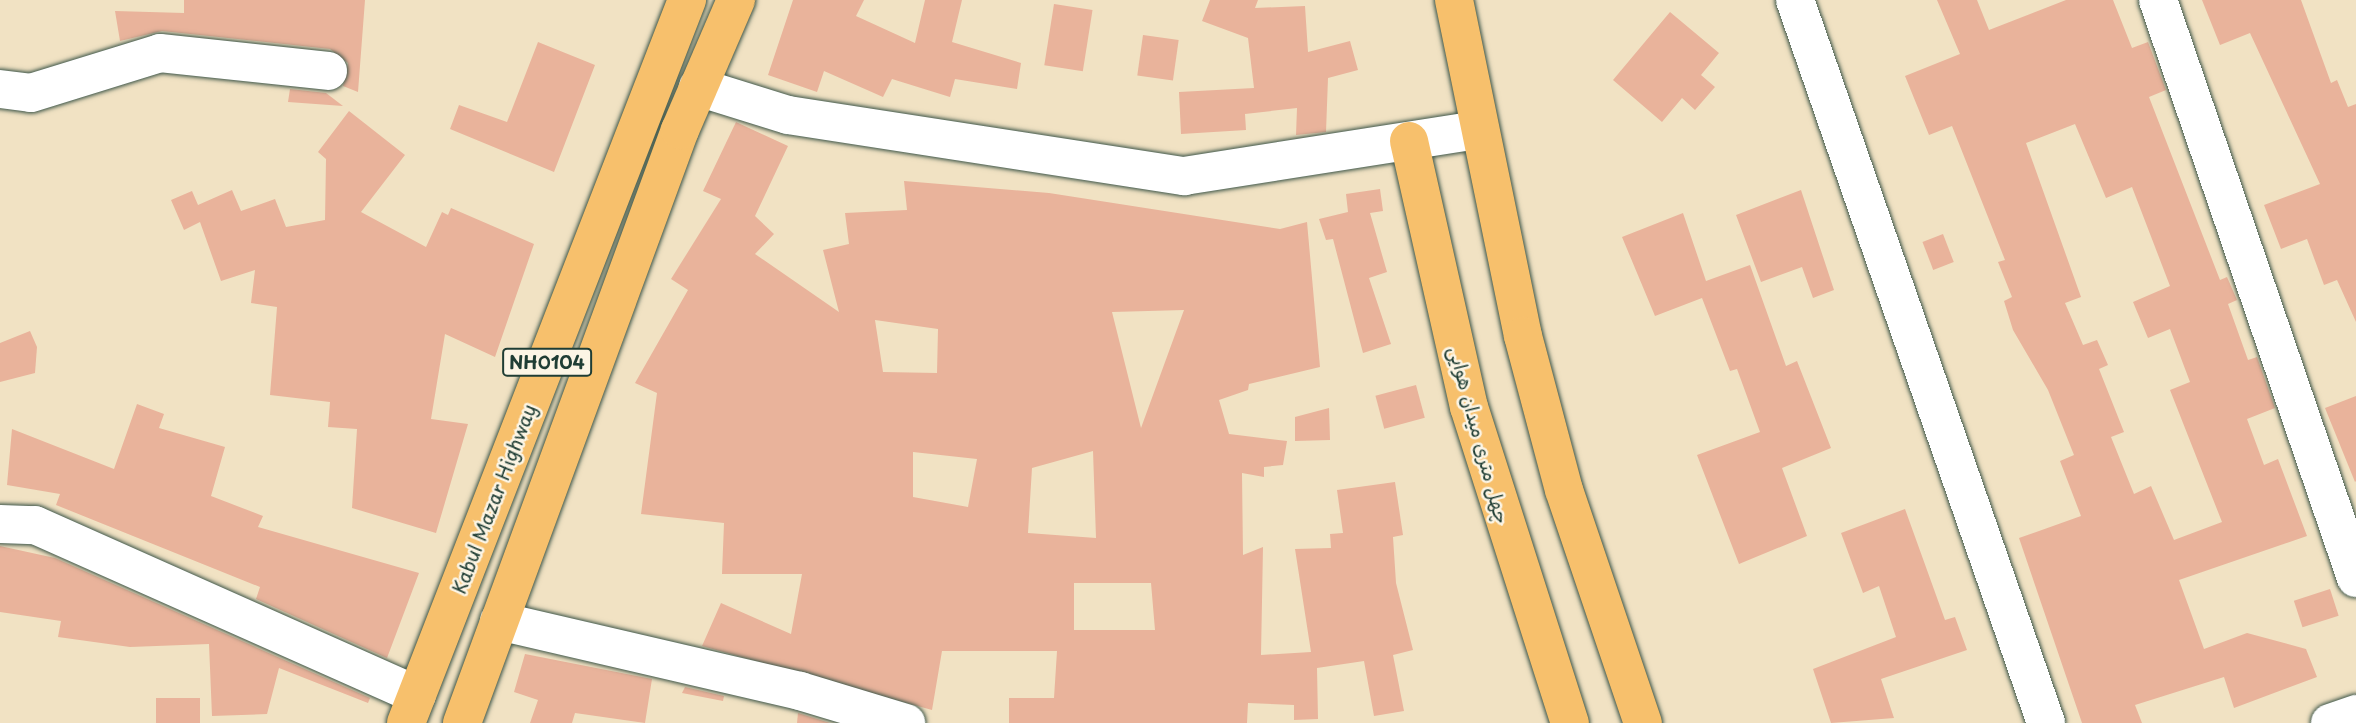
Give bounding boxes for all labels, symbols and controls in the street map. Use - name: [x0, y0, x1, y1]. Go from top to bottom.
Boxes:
- street label: چهل متری میدان هوایی: [1444, 344, 1514, 526]
- road number: NH0104: [502, 348, 592, 376]
- street label: Kabul Mazar Highway: [447, 401, 541, 597]

